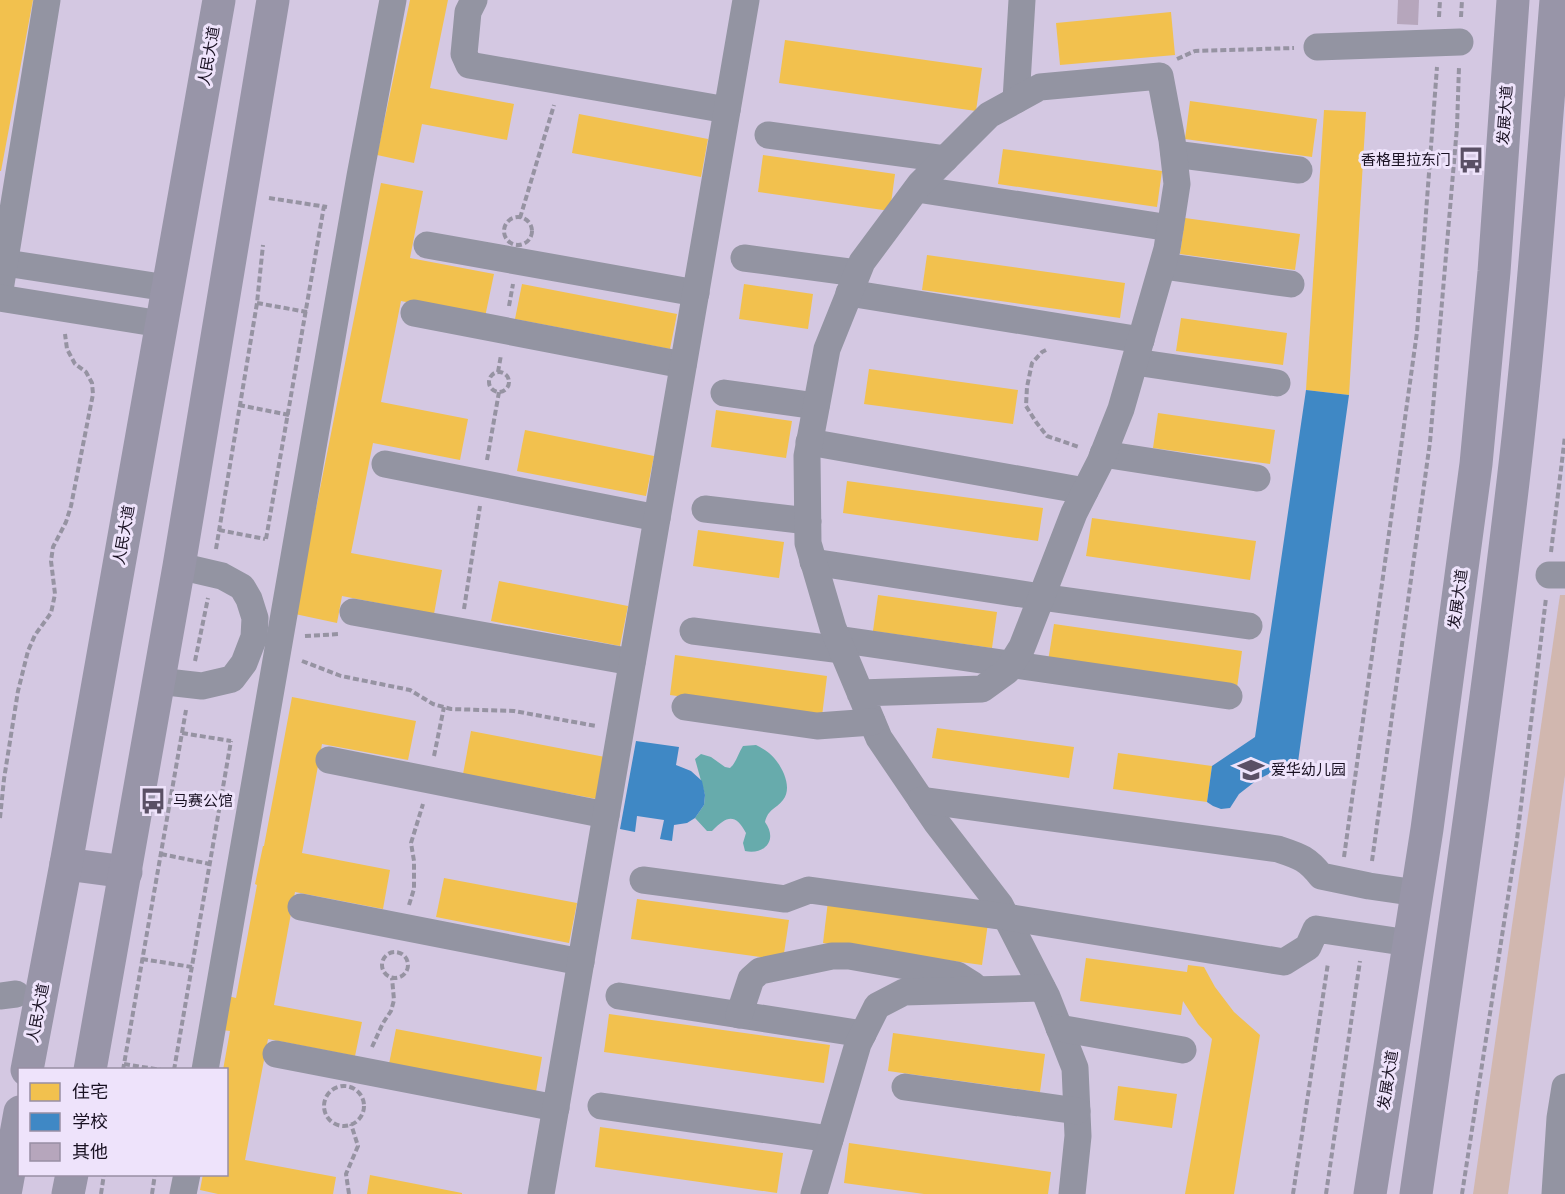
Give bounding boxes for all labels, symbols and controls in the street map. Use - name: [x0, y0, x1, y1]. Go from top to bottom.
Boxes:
- street label: 人民大道: [195, 25, 223, 87]
- street label: 发展大道: [1494, 84, 1516, 146]
- bus stop icon: 香格里拉东门: [1456, 145, 1486, 175]
- place label: 香格里拉东门: [1361, 151, 1451, 169]
- street label: 人民大道: [110, 504, 138, 566]
- street label: 发展大道: [1445, 568, 1471, 630]
- school or university icon: 爱华幼儿园: [1236, 755, 1266, 785]
- place label: 爱华幼儿园: [1271, 761, 1346, 779]
- bus stop icon: 马赛公馆: [138, 786, 168, 816]
- place label: 马赛公馆: [173, 792, 233, 810]
- street label: 人民大道: [23, 982, 53, 1044]
- street label: 发展大道: [1374, 1049, 1402, 1111]
- legend: [18, 1068, 228, 1176]
- text: 住宅: [72, 1081, 108, 1103]
- text: 学校: [72, 1111, 108, 1133]
- text: 其他: [72, 1141, 108, 1163]

